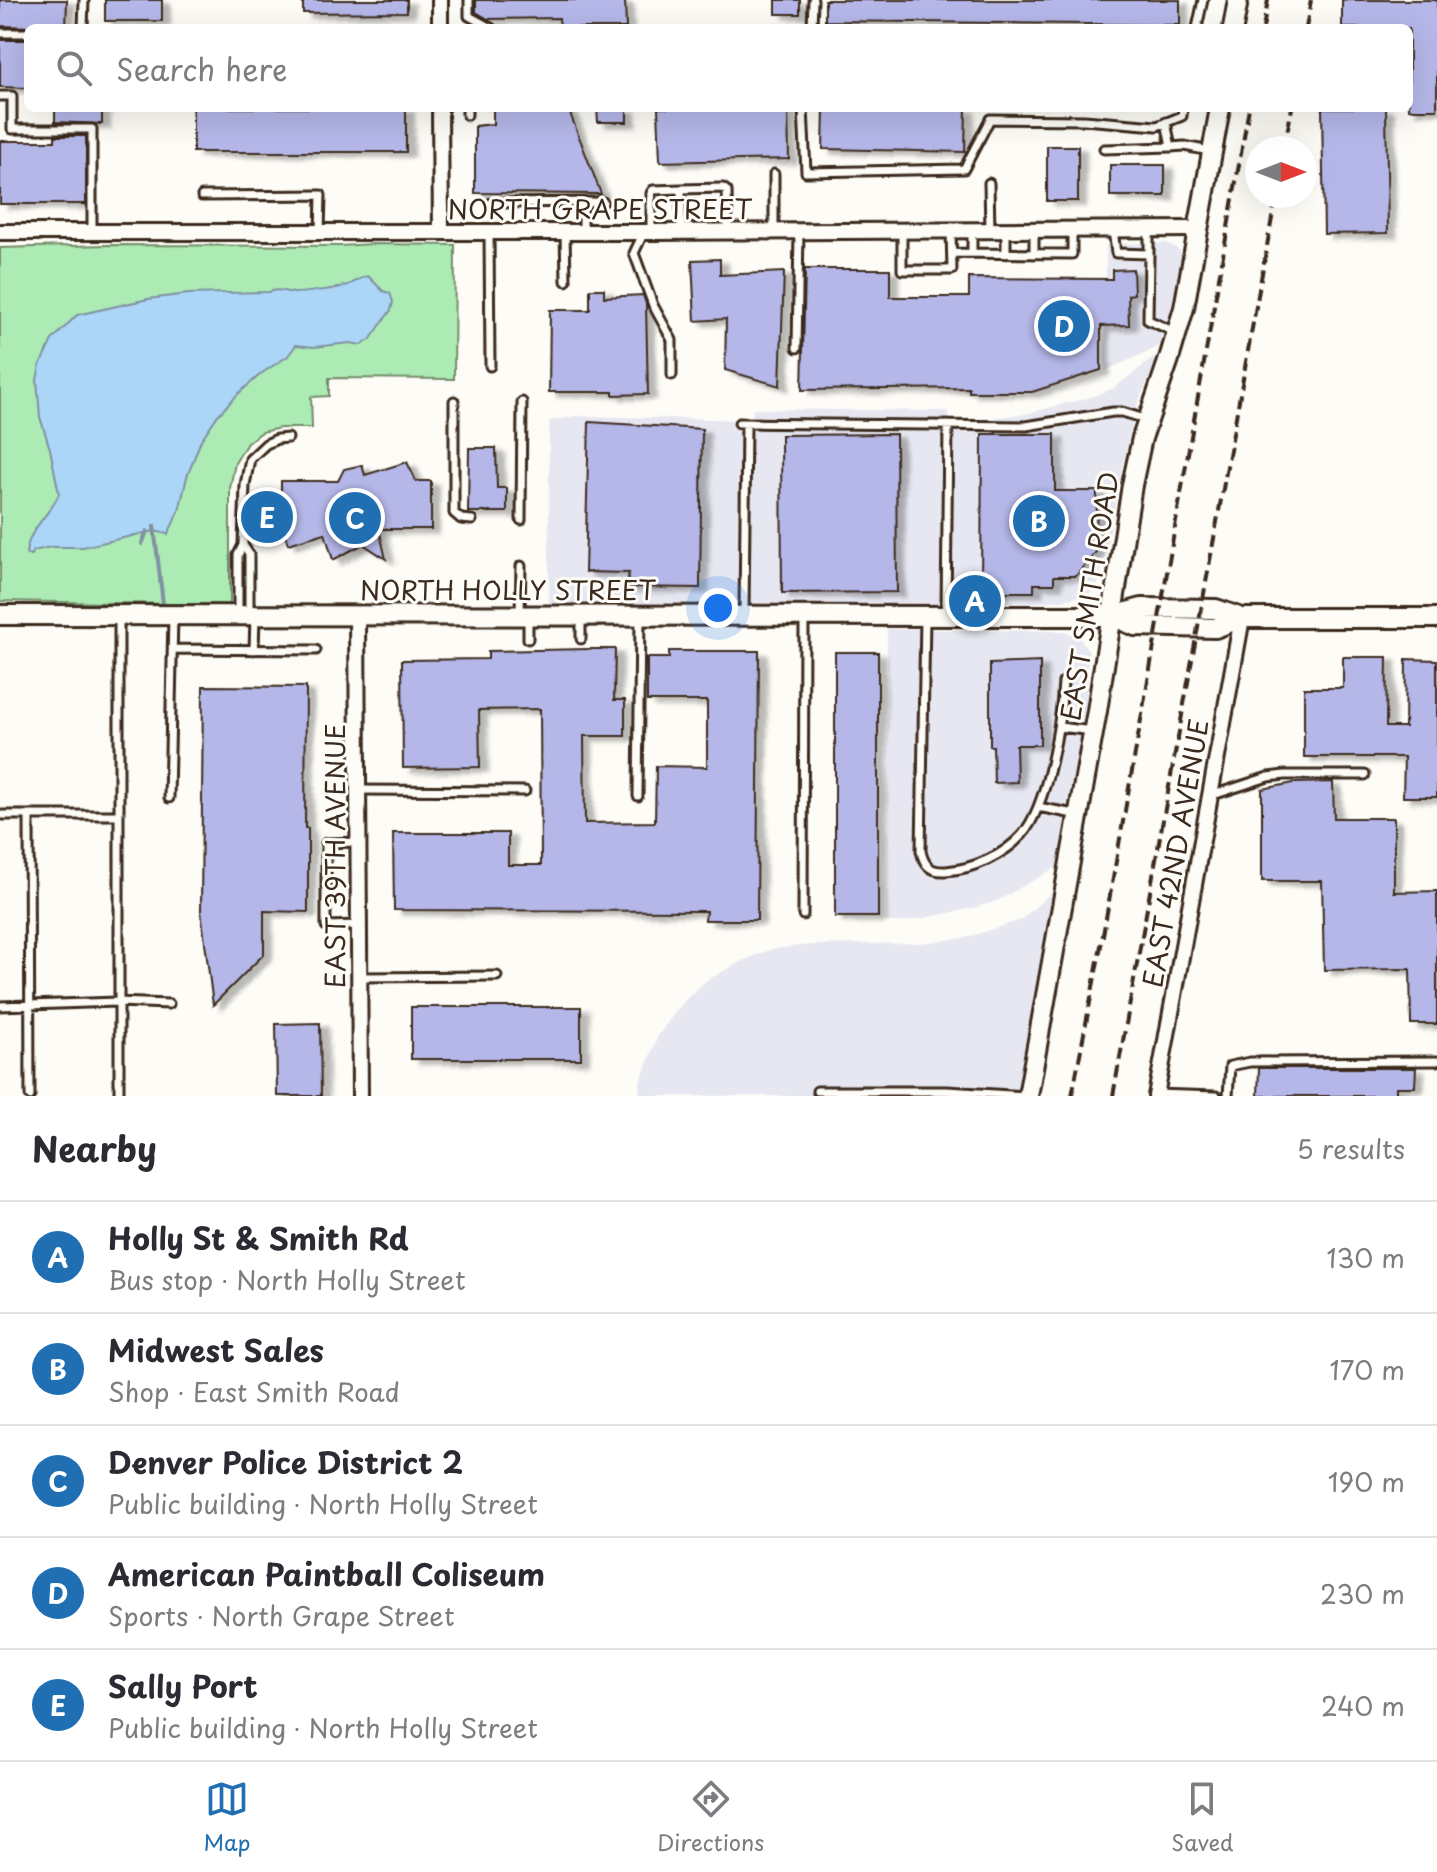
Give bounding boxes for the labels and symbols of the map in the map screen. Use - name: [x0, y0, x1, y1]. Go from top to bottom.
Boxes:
- north arrow: [1245, 136, 1317, 208]
- street label: NORTH GRAPE STREET: [448, 189, 753, 228]
- pin: D: [1038, 296, 1090, 356]
- street label: EAST SMITH ROAD: [1050, 469, 1128, 723]
- pin: E: [241, 487, 293, 547]
- pin: C: [329, 488, 381, 548]
- pin: B: [1013, 491, 1065, 551]
- street label: NORTH HOLLY STREET: [360, 570, 656, 609]
- pin: A: [949, 571, 1001, 631]
- your location: [698, 588, 738, 628]
- street label: EAST 42ND AVENUE: [1132, 716, 1218, 990]
- street label: EAST 39TH AVENUE: [315, 723, 354, 989]

